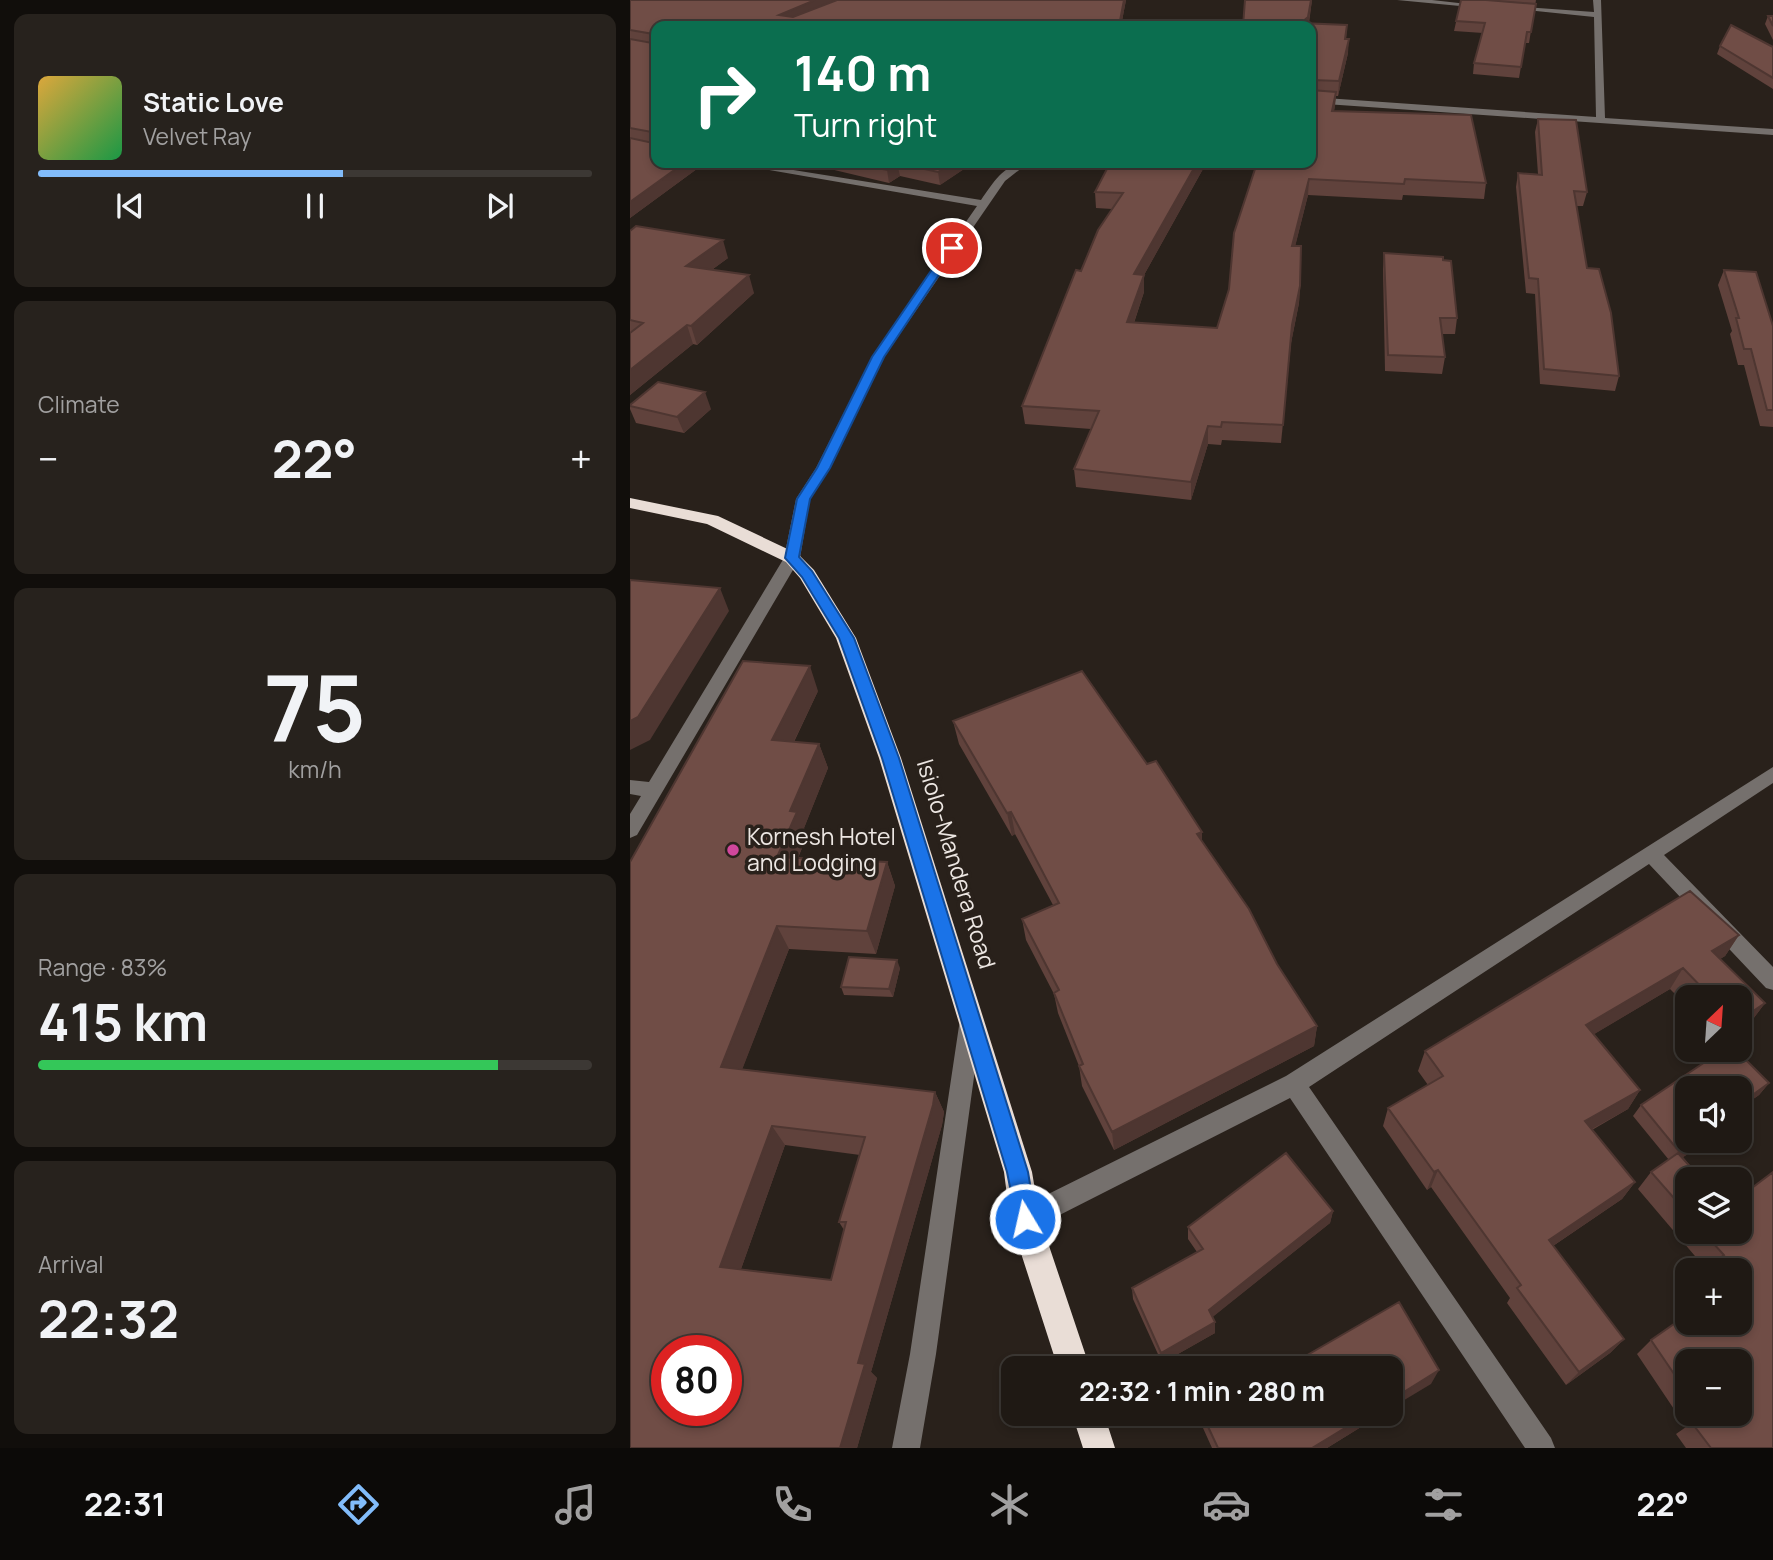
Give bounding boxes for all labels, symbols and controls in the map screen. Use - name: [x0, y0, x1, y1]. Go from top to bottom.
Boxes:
- text: 140 m: [794, 39, 931, 106]
- icon: right: [679, 49, 770, 140]
- text: Static Love: [143, 84, 284, 120]
- text: Turn right: [794, 103, 937, 147]
- text: Velvet Ray: [143, 120, 252, 152]
- icon: previous: [111, 187, 149, 225]
- icon: pause: [296, 187, 334, 225]
- icon: next: [481, 187, 519, 225]
- pin: [922, 218, 982, 278]
- icon: arrive: [933, 229, 971, 267]
- text: Climate: [38, 388, 120, 420]
- text: 22°: [272, 423, 357, 494]
- text: −: [38, 432, 59, 484]
- text: +: [570, 432, 592, 484]
- text: 75: [264, 645, 366, 769]
- text: km/h: [288, 753, 342, 785]
- street label: Isiolo-Mandera Road: [910, 755, 1004, 972]
- place label: Kornesh Hotel and Lodging: [747, 820, 896, 878]
- marker: Kornesh Hotel and Lodging: [725, 842, 741, 858]
- text: Range · 83%: [38, 951, 167, 983]
- north arrow: [1675, 985, 1752, 1062]
- map controls: [1675, 985, 1752, 1426]
- text: 415 km: [38, 986, 208, 1057]
- button: sound: [1675, 1076, 1752, 1153]
- button: layers: [1675, 1167, 1752, 1244]
- position arrow: [988, 1182, 1062, 1256]
- text: Arrival: [38, 1248, 104, 1280]
- button: +: [1675, 1258, 1752, 1335]
- text: 22:32: [38, 1283, 179, 1354]
- speed limit sign: 80: [651, 1335, 742, 1426]
- button: −: [1675, 1349, 1752, 1426]
- text: 22:32 · 1 min · 280 m: [1079, 1373, 1325, 1409]
- icon: directions: [334, 1480, 383, 1529]
- icon: music: [551, 1480, 600, 1529]
- icon: phone: [768, 1480, 817, 1529]
- icon: climate: [985, 1480, 1034, 1529]
- icon: car: [1202, 1480, 1251, 1529]
- icon: filters: [1419, 1480, 1468, 1529]
- text: 22:31: [84, 1482, 166, 1526]
- text: 22°: [1636, 1482, 1689, 1526]

